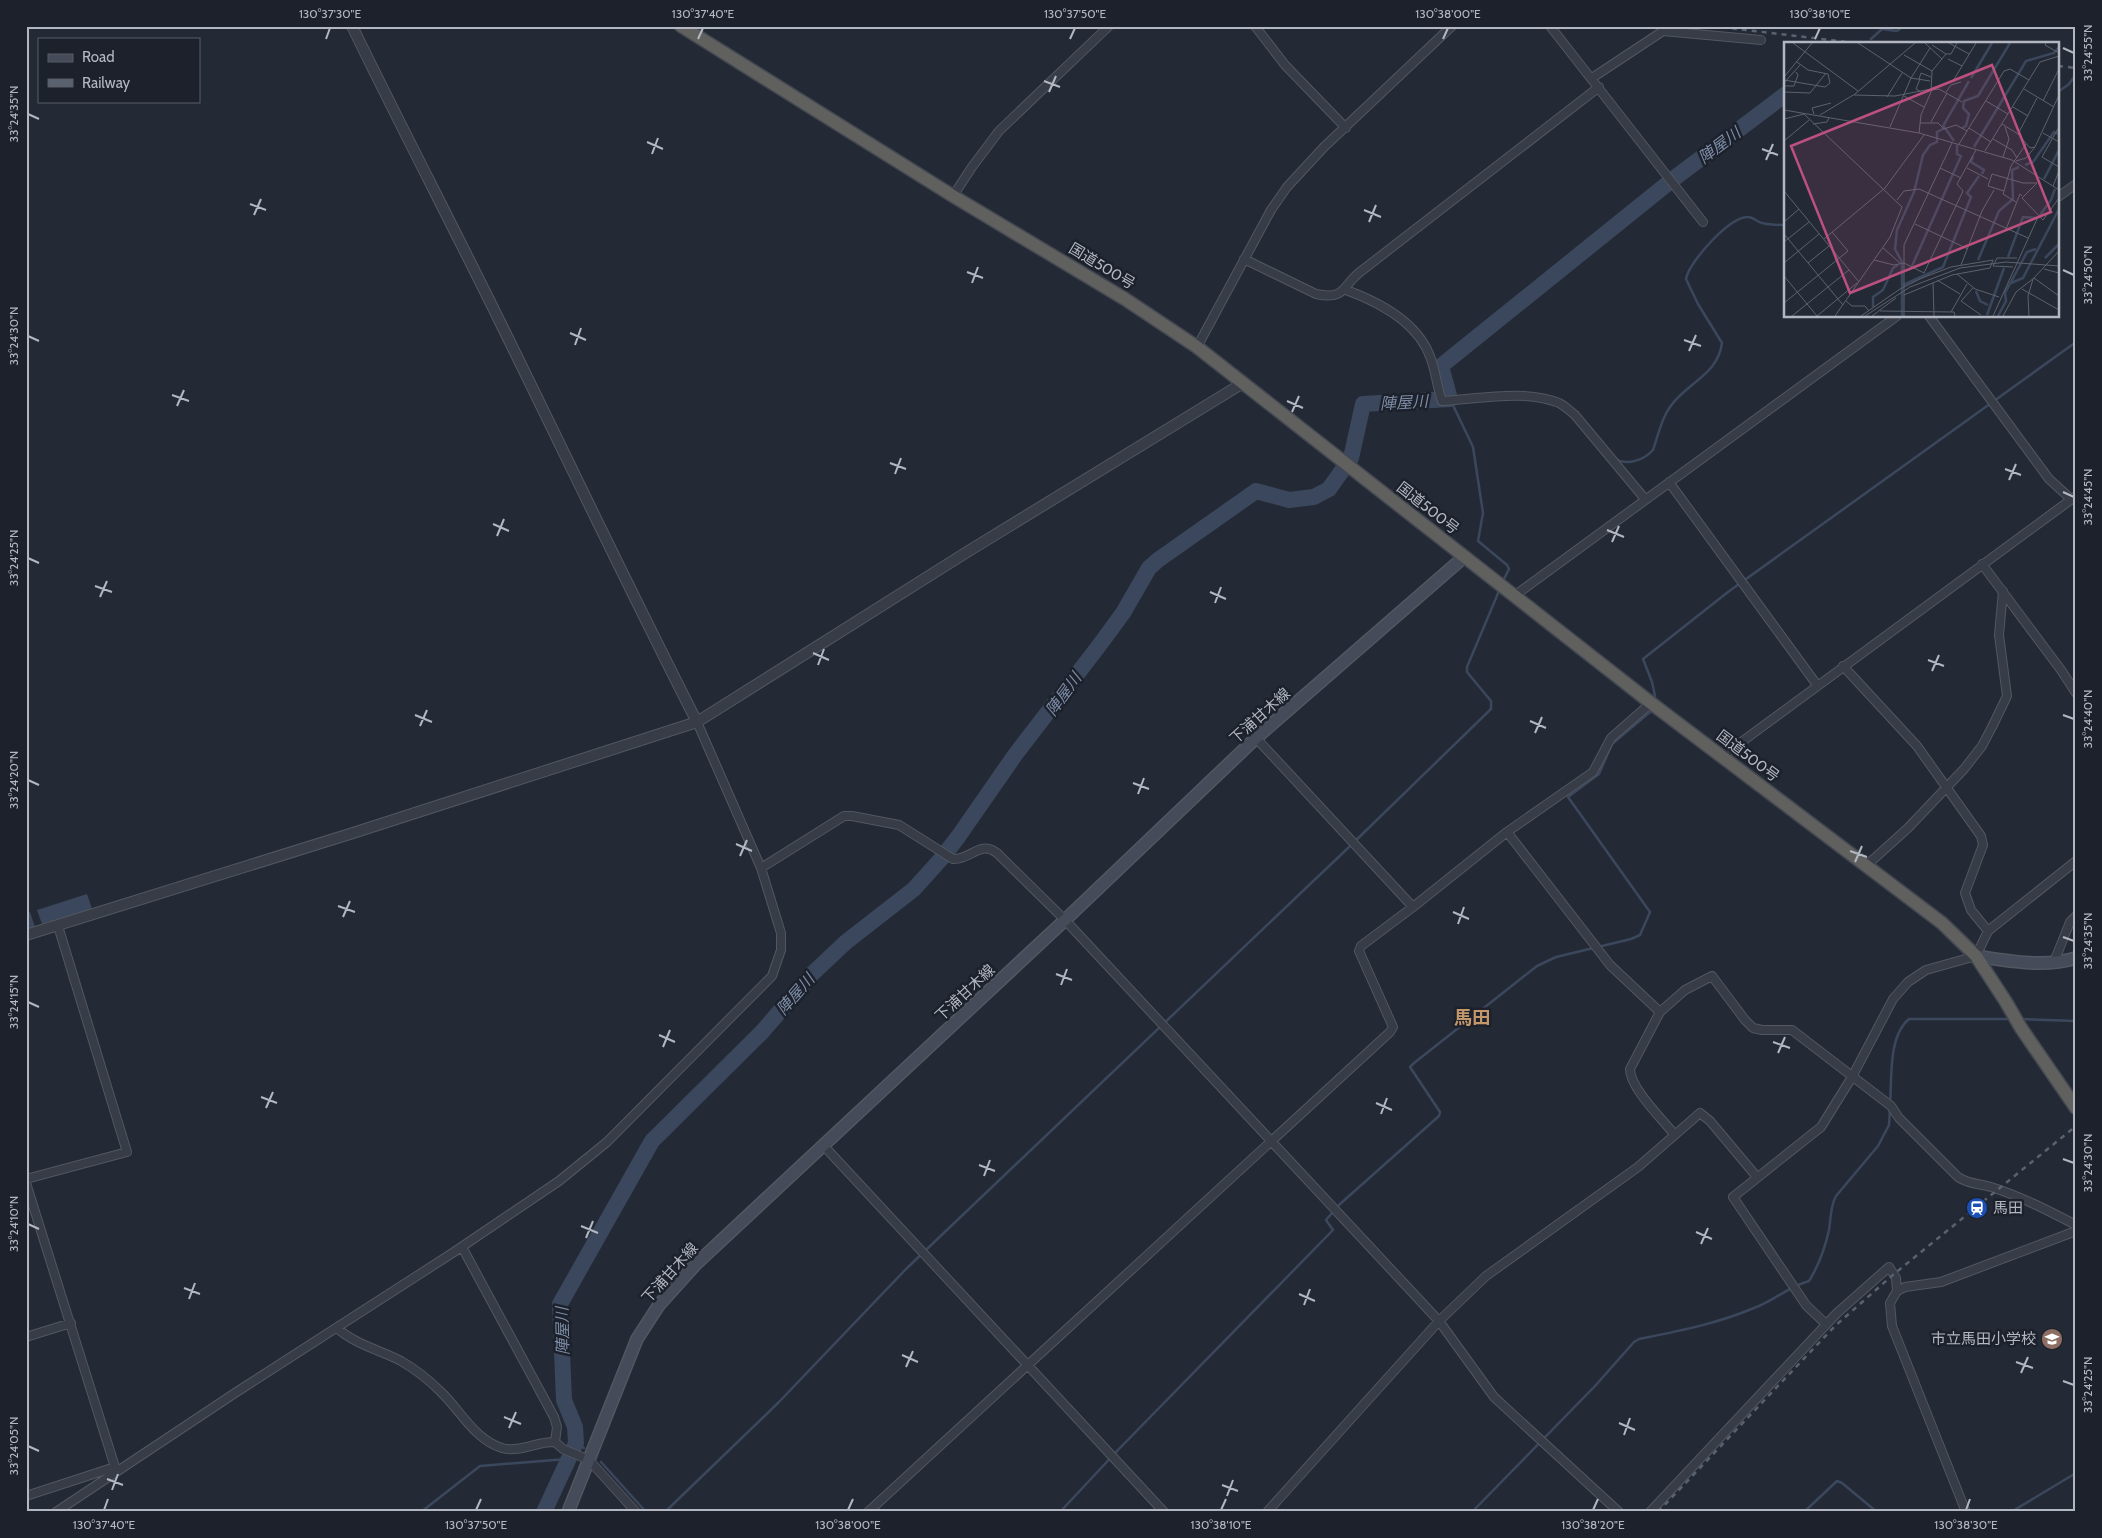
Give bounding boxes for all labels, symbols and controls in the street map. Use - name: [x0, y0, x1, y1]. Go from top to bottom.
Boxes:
- text: 130°37'30"E: [299, 6, 361, 21]
- text: 130°37'40"E: [672, 6, 735, 21]
- text: 130°37'50"E: [1044, 6, 1106, 21]
- text: 130°38'00"E: [1415, 6, 1481, 21]
- text: 130°38'10"E: [1790, 6, 1851, 21]
- text: 33°24'55"N: [2080, 25, 2095, 81]
- legend: [38, 38, 200, 102]
- inset map: [1784, 42, 2060, 318]
- text: Road: [82, 48, 115, 66]
- text: Railway: [82, 74, 131, 92]
- text: 33°24'35"N: [6, 86, 21, 142]
- water label: 陣屋川: [1694, 122, 1746, 167]
- street label: 国道500号: [1066, 239, 1138, 293]
- text: 33°24'50"N: [2080, 246, 2095, 304]
- text: 33°24'30"N: [6, 307, 21, 365]
- water label: 陣屋川: [1380, 392, 1430, 413]
- text: 33°24'45"N: [2080, 468, 2095, 526]
- street label: 国道500号: [1393, 478, 1463, 538]
- text: 33°24'25"N: [6, 530, 21, 586]
- water label: 陣屋川: [1042, 668, 1086, 719]
- street label: 下浦甘木線: [1226, 684, 1294, 748]
- text: 33°24'40"N: [2080, 689, 2095, 749]
- street label: 国道500号: [1713, 727, 1783, 785]
- text: 33°24'20"N: [6, 751, 21, 809]
- text: 33°24'35"N: [2080, 913, 2095, 969]
- street label: 下浦甘木線: [931, 961, 999, 1025]
- water label: 陣屋川: [772, 968, 820, 1019]
- text: 33°24'15"N: [6, 975, 21, 1029]
- district label: 馬田: [1454, 1007, 1490, 1029]
- text: 33°24'30"N: [2080, 1134, 2095, 1192]
- text: 33°24'10"N: [6, 1196, 21, 1252]
- station icon: 馬田: [1965, 1196, 1989, 1220]
- place label: 馬田: [1993, 1199, 2023, 1217]
- street label: 下浦甘木線: [638, 1239, 702, 1307]
- water label: 陣屋川: [553, 1305, 572, 1355]
- school or university icon: 市立馬田小学校: [2040, 1327, 2064, 1351]
- place label: 市立馬田小学校: [1931, 1330, 2036, 1348]
- text: 33°24'25"N: [2080, 1357, 2095, 1413]
- text: 33°24'05"N: [6, 1417, 21, 1475]
- text: 130°37'40"E: [73, 1517, 136, 1532]
- text: 130°37'50"E: [445, 1517, 507, 1532]
- text: 130°38'00"E: [815, 1517, 881, 1532]
- text: 130°38'10"E: [1191, 1517, 1252, 1532]
- text: 130°38'20"E: [1561, 1517, 1625, 1532]
- text: 130°38'30"E: [1934, 1517, 1998, 1532]

